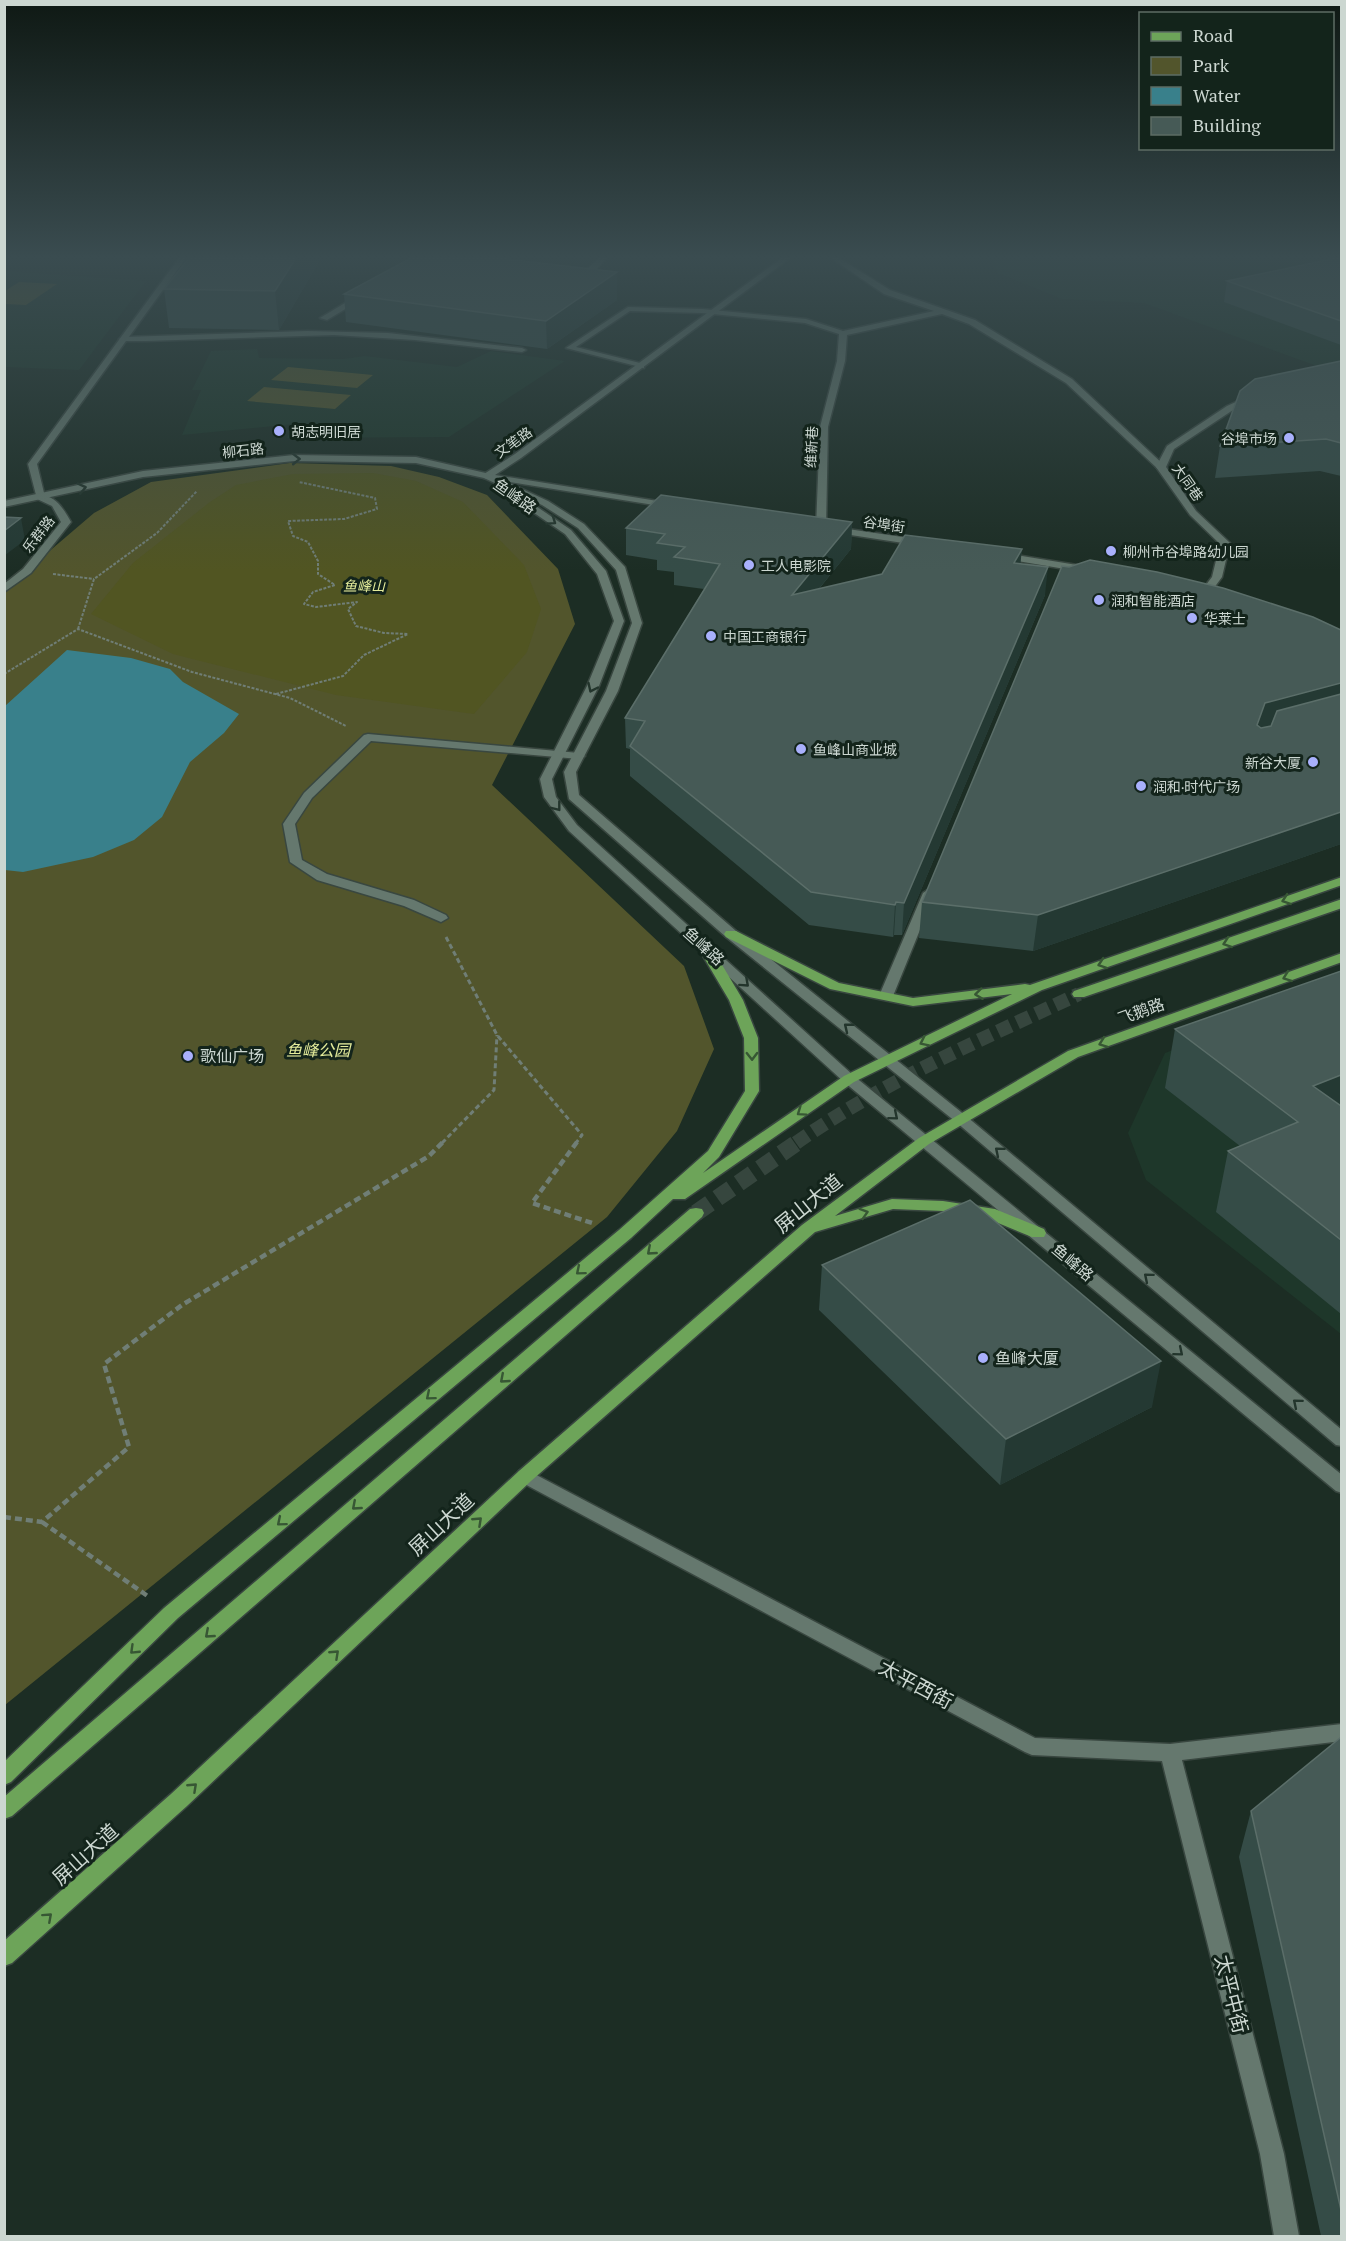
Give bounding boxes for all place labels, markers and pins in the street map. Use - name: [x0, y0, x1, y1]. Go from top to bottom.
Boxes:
- place label: 胡志明旧居: [291, 422, 361, 441]
- marker: 胡志明旧居: [272, 424, 286, 438]
- place label: 谷埠市场: [1221, 429, 1277, 448]
- marker: 谷埠市场: [1282, 431, 1296, 445]
- place label: 柳州市谷埠路幼儿园: [1123, 542, 1249, 561]
- marker: 柳州市谷埠路幼儿园: [1104, 544, 1118, 558]
- place label: 工人电影院: [761, 556, 831, 575]
- marker: 工人电影院: [742, 558, 756, 572]
- place label: 润和智能酒店: [1111, 591, 1195, 610]
- marker: 润和智能酒店: [1092, 593, 1106, 607]
- place label: 华莱士: [1204, 609, 1246, 628]
- marker: 华莱士: [1185, 611, 1199, 625]
- place label: 中国工商银行: [723, 627, 807, 646]
- marker: 中国工商银行: [704, 629, 718, 643]
- place label: 鱼峰山商业城: [813, 740, 897, 759]
- marker: 鱼峰山商业城: [794, 742, 808, 756]
- place label: 新谷大厦: [1245, 753, 1301, 772]
- marker: 新谷大厦: [1306, 755, 1320, 769]
- place label: 润和·时代广场: [1153, 777, 1240, 796]
- marker: 润和·时代广场: [1134, 779, 1148, 793]
- place label: 歌仙广场: [200, 1045, 264, 1067]
- marker: 歌仙广场: [181, 1049, 195, 1063]
- place label: 鱼峰大厦: [995, 1347, 1059, 1369]
- marker: 鱼峰大厦: [976, 1351, 990, 1365]

